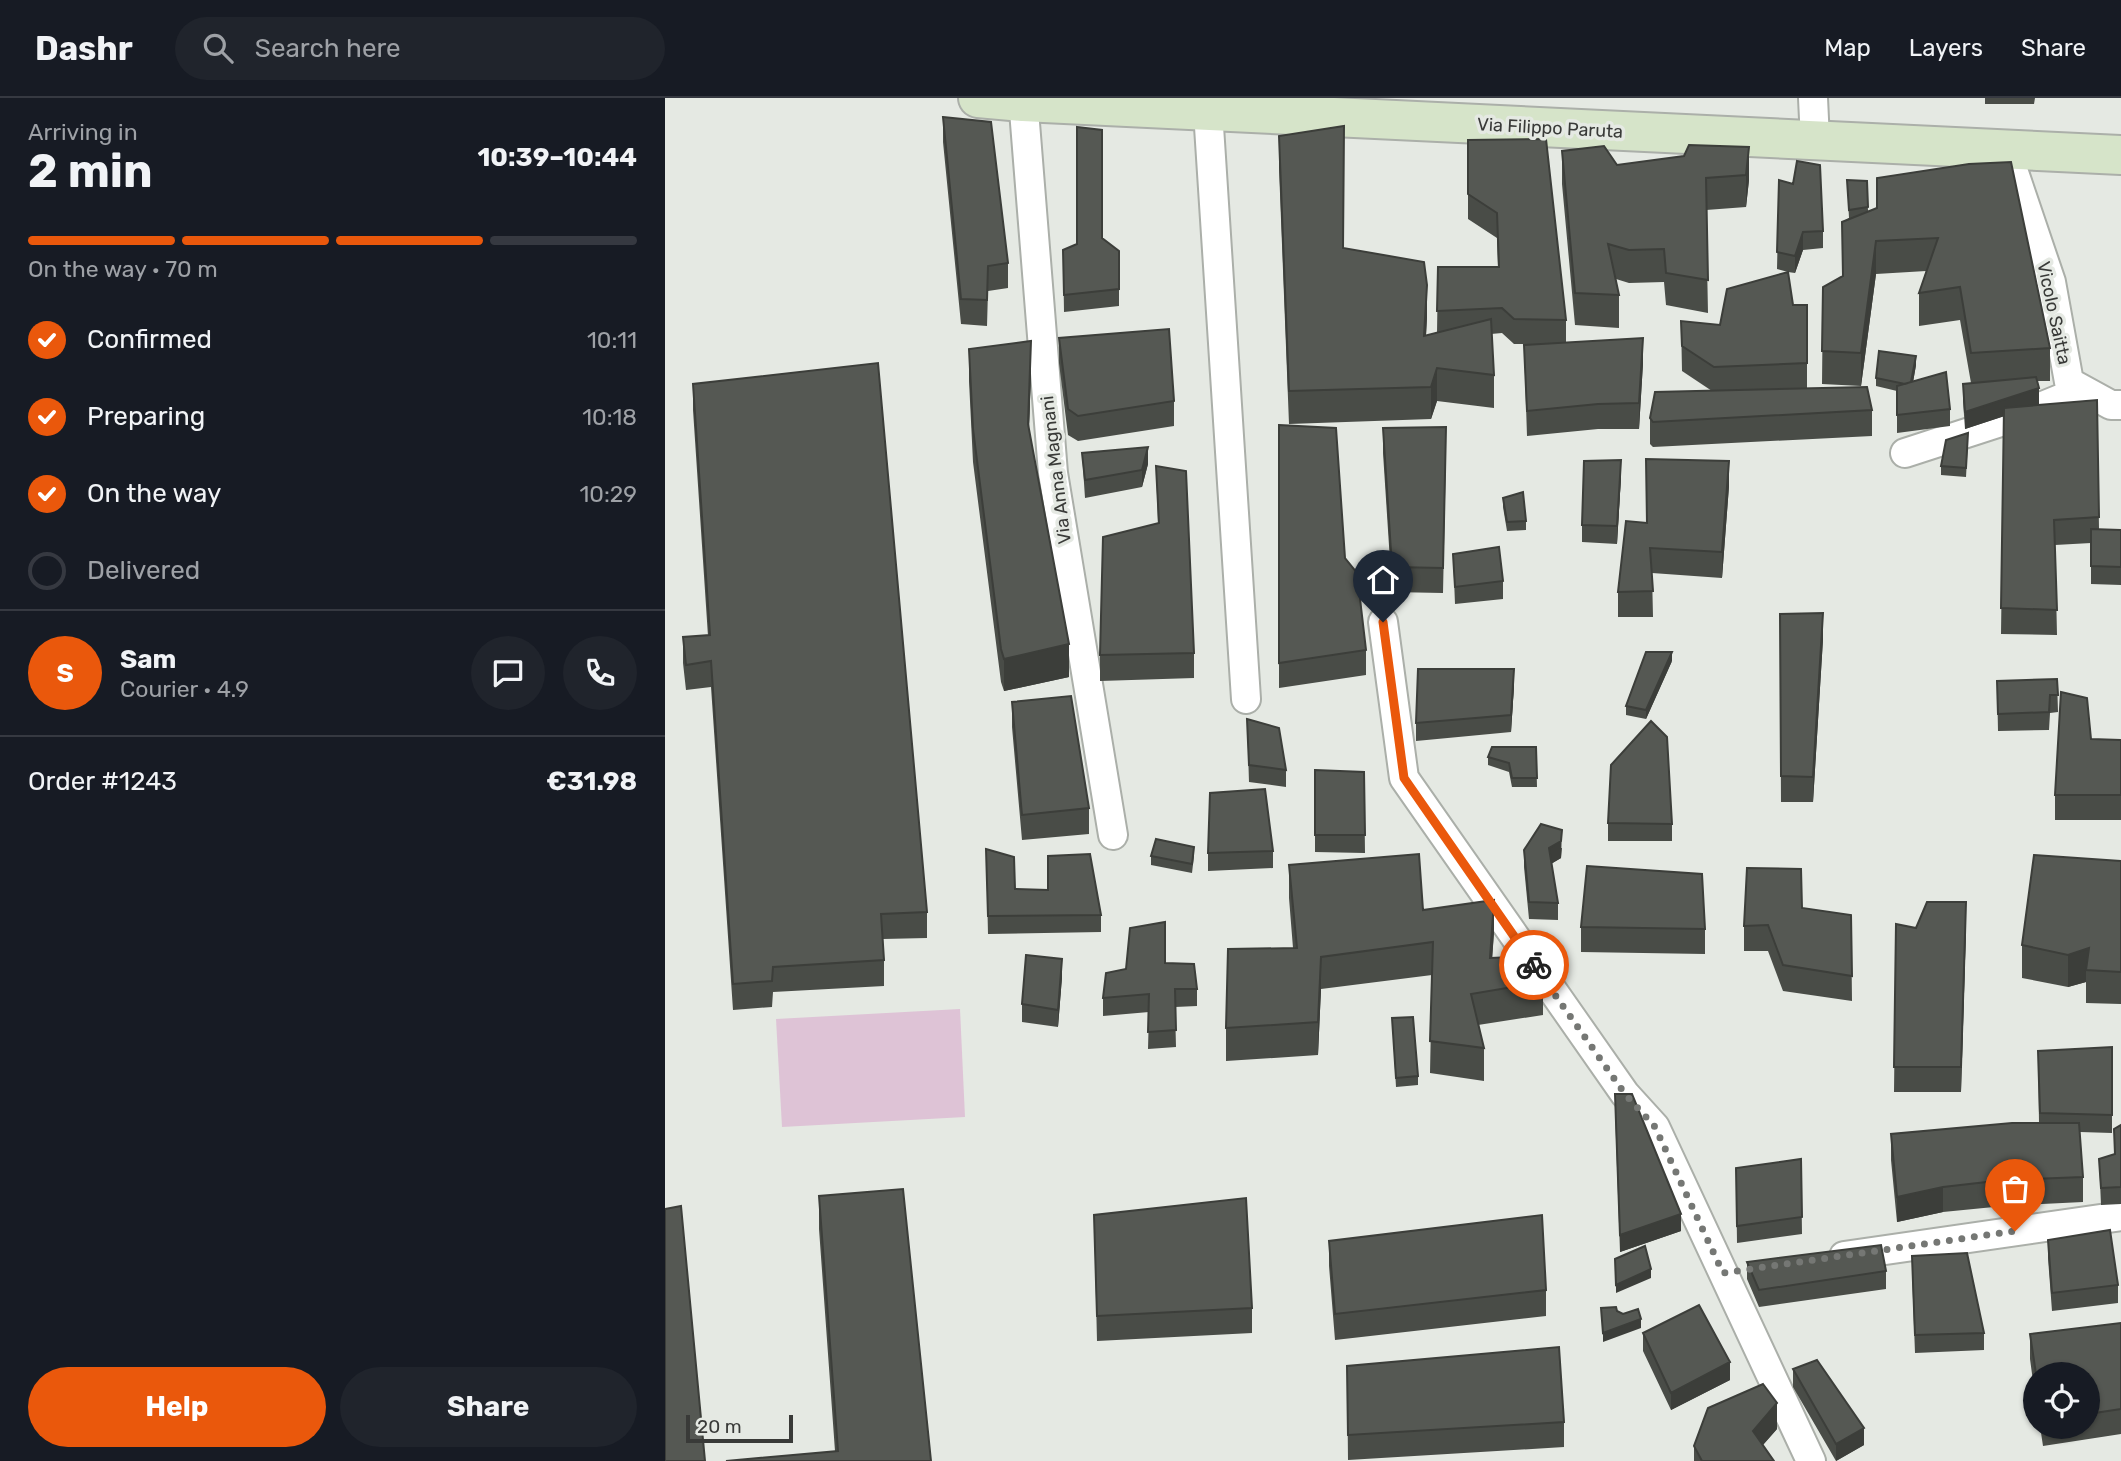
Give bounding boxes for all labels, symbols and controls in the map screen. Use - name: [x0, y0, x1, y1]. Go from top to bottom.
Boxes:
- search box: [175, 17, 665, 80]
- text: Dashr: [35, 29, 133, 68]
- icon: search: [199, 29, 237, 67]
- text: Search here: [255, 33, 401, 64]
- text: Map: [1824, 34, 1871, 62]
- text: Layers: [1909, 34, 1983, 62]
- text: Share: [2021, 34, 2086, 62]
- street label: Via Filippo Paruta: [1476, 113, 1624, 143]
- text: Arriving in: [28, 118, 138, 146]
- text: 10:39–10:44: [477, 142, 637, 173]
- text: 2 min: [28, 144, 153, 199]
- text: On the way · 70 m: [28, 255, 218, 283]
- street label: Vicolo Saitta: [2032, 259, 2076, 367]
- icon: check: [28, 321, 66, 359]
- text: Confirmed: [87, 324, 212, 355]
- text: 10:11: [587, 326, 637, 354]
- street label: Via Anna Magnani: [1036, 395, 1076, 545]
- icon: check: [28, 398, 66, 436]
- text: Preparing: [87, 401, 205, 432]
- text: 10:18: [582, 403, 637, 431]
- icon: check: [28, 475, 66, 513]
- text: On the way: [87, 478, 221, 509]
- text: 10:29: [580, 480, 637, 508]
- pin: [1353, 550, 1413, 622]
- text: Delivered: [87, 555, 200, 586]
- icon: home: [1364, 561, 1402, 599]
- button: chat: [471, 636, 545, 710]
- button: phone: [563, 636, 637, 710]
- text: Sam: [120, 644, 176, 675]
- text: S: [56, 658, 74, 689]
- text: Courier · 4.9: [120, 675, 249, 703]
- text: Order #1243: [28, 766, 177, 797]
- text: €31.98: [546, 766, 637, 797]
- courier: [1499, 930, 1569, 1000]
- icon: bike: [1515, 946, 1553, 984]
- pin: [1985, 1159, 2045, 1231]
- icon: bag: [1996, 1170, 2034, 1208]
- map controls: [2023, 1362, 2100, 1439]
- button: locate: [2023, 1362, 2100, 1439]
- button: Help: [28, 1367, 326, 1447]
- button: Share: [340, 1367, 637, 1447]
- scale bar: [686, 1412, 793, 1444]
- text: 20 m: [697, 1415, 742, 1438]

